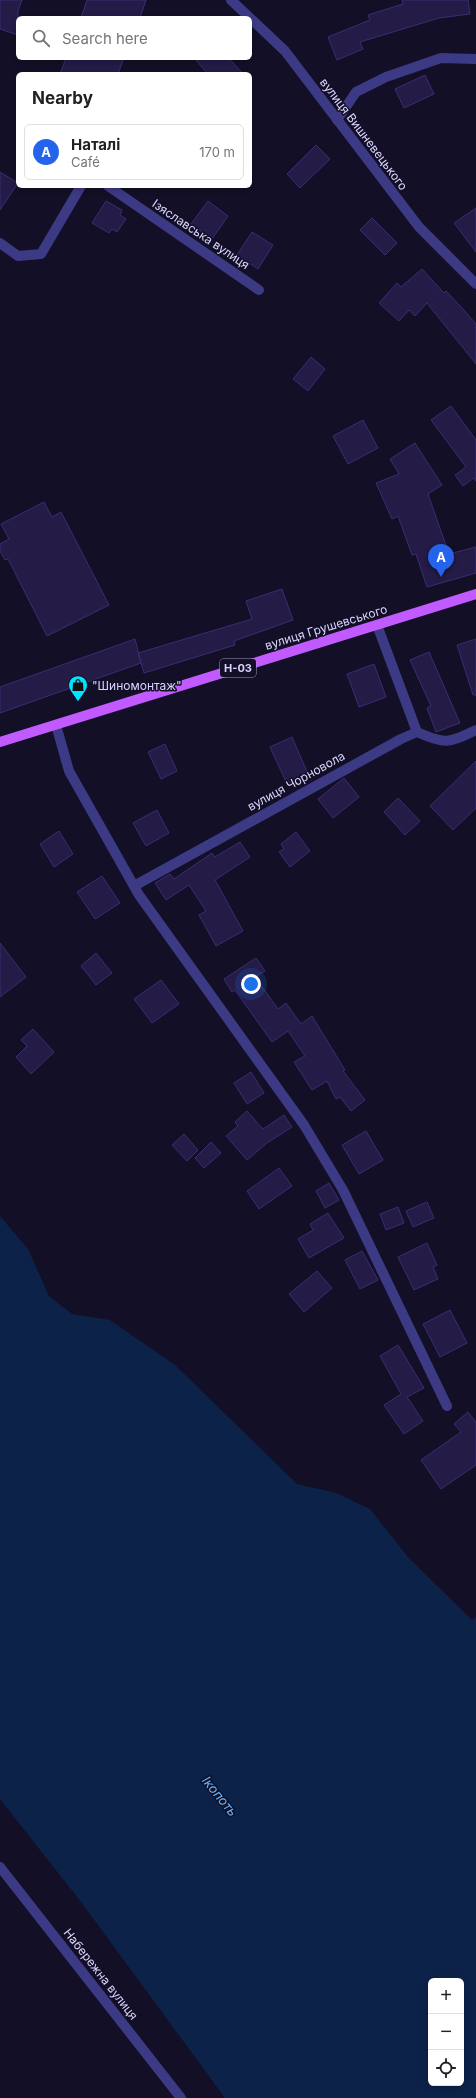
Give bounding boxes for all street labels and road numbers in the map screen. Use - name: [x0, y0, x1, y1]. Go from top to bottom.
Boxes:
- street label: вулиця Вишневецького: [317, 75, 411, 193]
- street label: Ізяславська вулиця: [150, 196, 252, 272]
- street label: вулиця Грушевського: [263, 601, 389, 653]
- road number: Н-03: [220, 659, 256, 677]
- street label: вулиця Чорновола: [245, 748, 347, 814]
- street label: Набережна вулиця: [61, 1925, 141, 2023]

